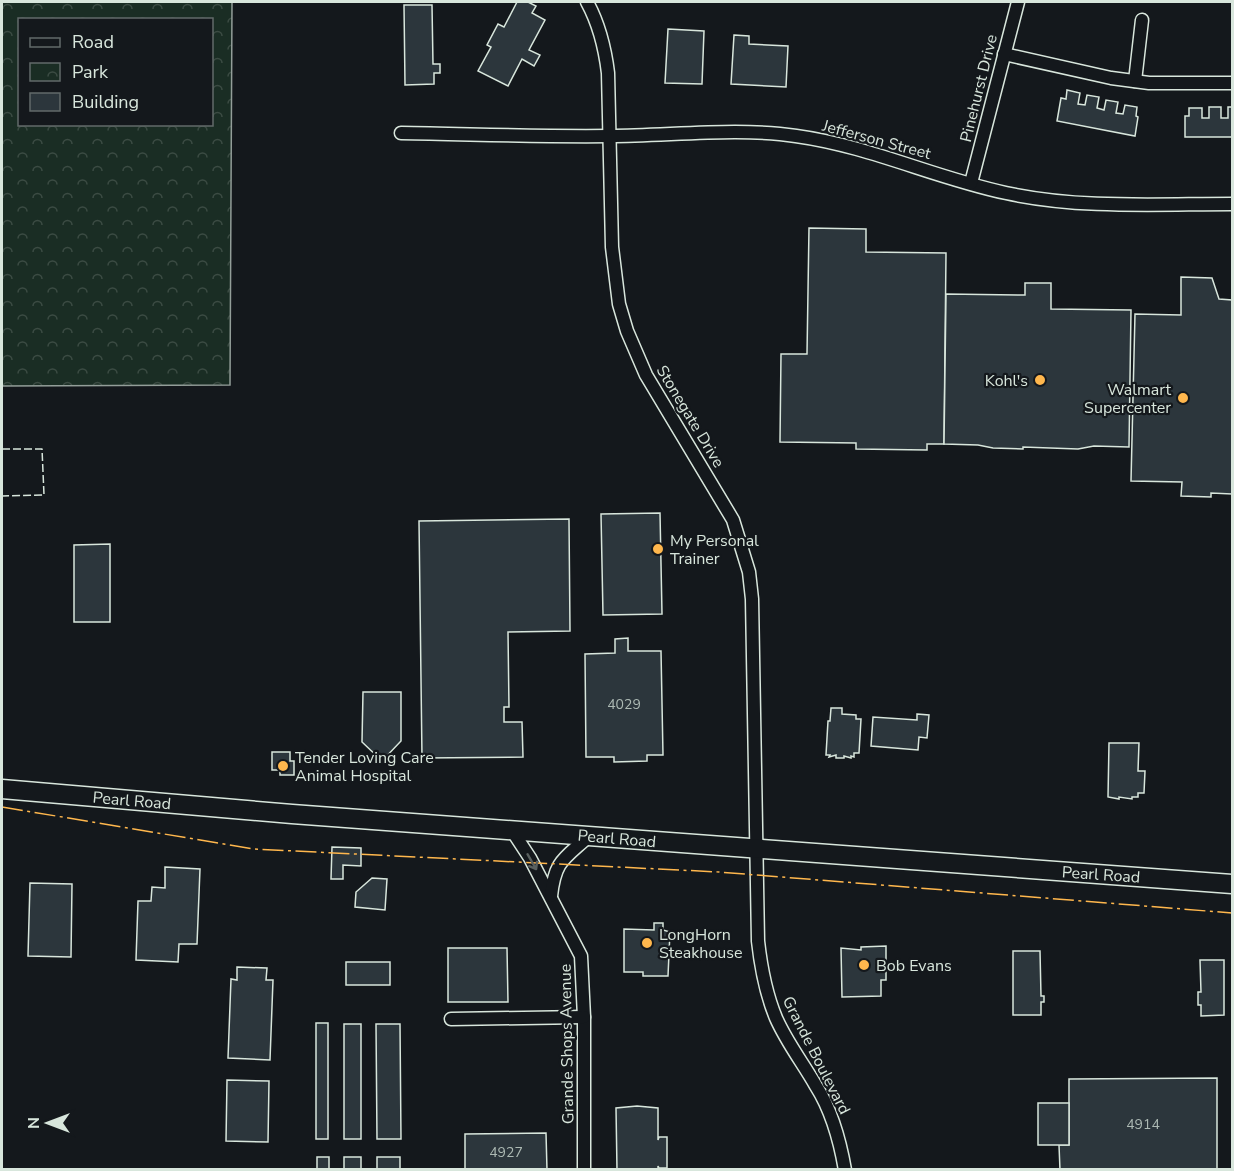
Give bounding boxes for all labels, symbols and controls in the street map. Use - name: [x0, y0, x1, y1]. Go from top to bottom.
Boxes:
- legend: [18, 18, 213, 126]
- text: Road: [72, 30, 114, 54]
- street label: Pinehurst Drive: [955, 32, 1003, 144]
- text: Park: [72, 60, 109, 84]
- text: Building: [72, 90, 139, 114]
- street label: Jefferson Street: [819, 115, 934, 165]
- street label: Stonegate Drive: [651, 361, 729, 472]
- place label: Kohl's: [985, 370, 1028, 392]
- marker: Kohl's: [1033, 373, 1047, 387]
- place label: Walmart Supercenter: [1084, 379, 1171, 419]
- marker: Walmart Supercenter: [1176, 391, 1190, 405]
- place label: My Personal Trainer: [670, 530, 759, 570]
- marker: My Personal Trainer: [651, 542, 665, 556]
- house number: 4029: [607, 695, 641, 714]
- place label: Tender Loving Care Animal Hospital: [295, 747, 434, 787]
- marker: Tender Loving Care Animal Hospital: [276, 759, 290, 773]
- street label: Pearl Road: [92, 787, 172, 815]
- street label: Pearl Road: [577, 825, 657, 853]
- one-way arrow: [526, 853, 538, 870]
- street label: Pearl Road: [1061, 861, 1141, 889]
- place label: LongHorn Steakhouse: [659, 924, 743, 964]
- marker: LongHorn Steakhouse: [640, 936, 654, 950]
- place label: Bob Evans: [876, 955, 952, 977]
- marker: Bob Evans: [857, 958, 871, 972]
- street label: Grande Shops Avenue: [555, 964, 579, 1124]
- street label: Grande Boulevard: [777, 993, 855, 1118]
- north arrow: [18, 1093, 78, 1153]
- house number: 4914: [1126, 1115, 1160, 1134]
- text: N: [23, 1117, 45, 1129]
- house number: 4927: [489, 1143, 523, 1162]

